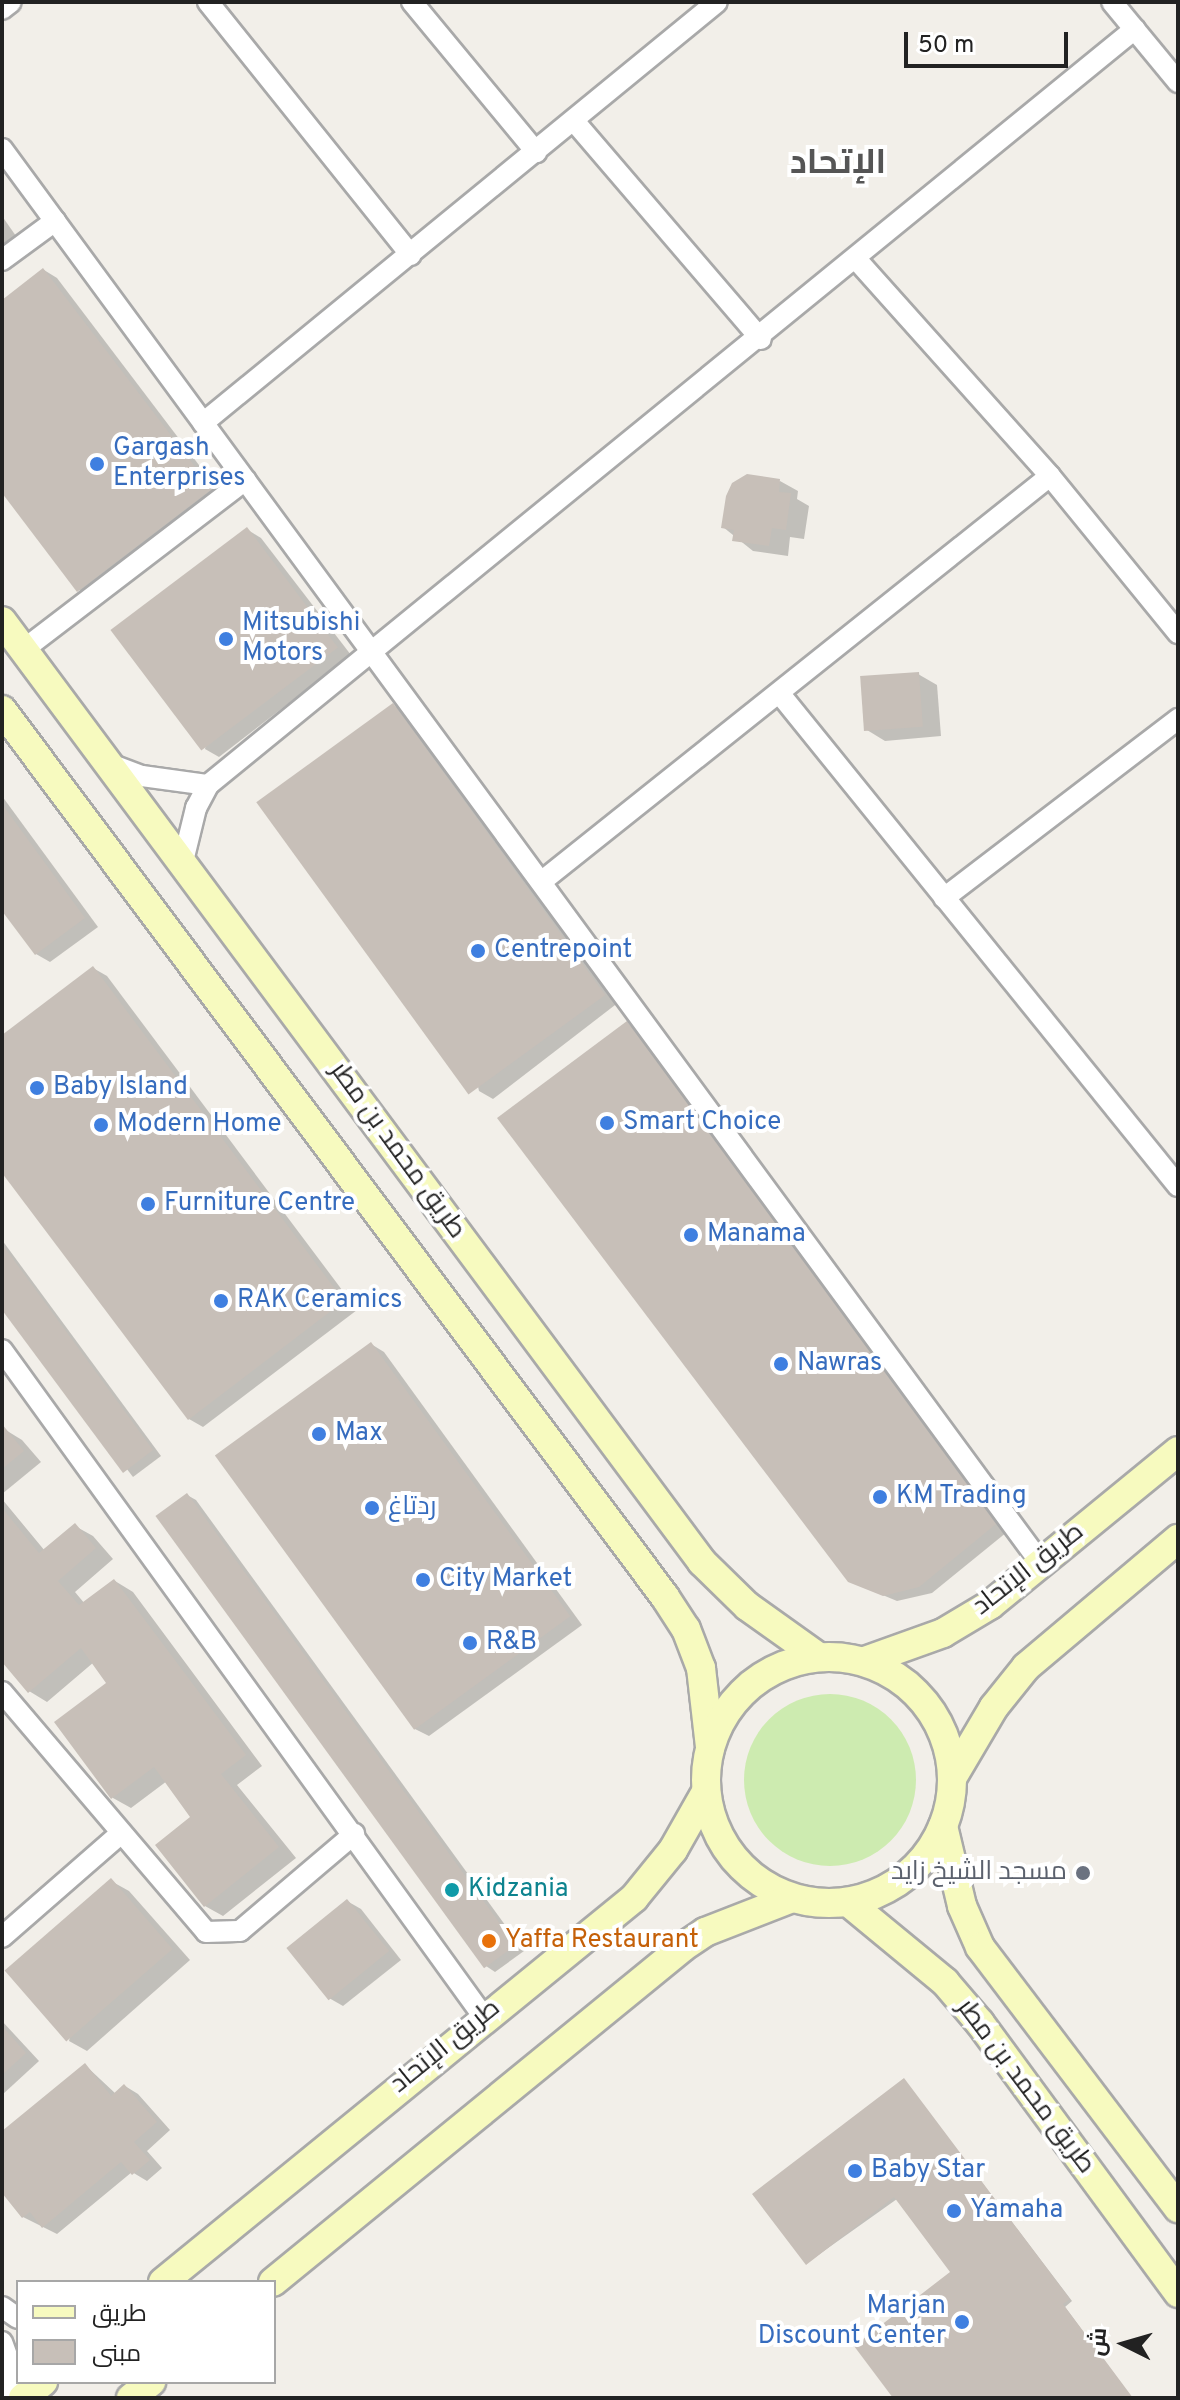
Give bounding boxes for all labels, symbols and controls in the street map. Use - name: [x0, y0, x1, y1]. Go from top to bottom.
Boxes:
- scale bar: [908, 16, 1072, 66]
- text: 50 m: [918, 31, 974, 61]
- district label: اﻹتحاد: [790, 145, 886, 185]
- place label: Gargash Enterprises: [113, 433, 245, 494]
- marker: Gargash Enterprises: [88, 455, 106, 473]
- place label: Mitsubishi Motors: [242, 608, 360, 670]
- marker: Mitsubishi Motors: [217, 630, 235, 648]
- place label: Centrepoint: [494, 935, 632, 967]
- marker: Centrepoint: [469, 942, 487, 960]
- street label: طريق محمد بن مطر: [322, 1057, 472, 1245]
- place label: Baby Island: [53, 1072, 188, 1104]
- marker: Baby Island: [28, 1079, 46, 1097]
- place label: Smart Choice: [623, 1107, 781, 1139]
- place label: Modern Home: [117, 1109, 282, 1141]
- marker: Smart Choice: [598, 1114, 616, 1132]
- marker: Modern Home: [92, 1116, 110, 1134]
- place label: Furniture Centre: [164, 1188, 355, 1220]
- marker: Furniture Centre: [139, 1195, 157, 1213]
- place label: Manama: [707, 1219, 806, 1251]
- marker: Manama: [682, 1226, 700, 1244]
- place label: RAK Ceramics: [237, 1285, 402, 1317]
- marker: RAK Ceramics: [212, 1292, 230, 1310]
- place label: Nawras: [797, 1348, 882, 1380]
- marker: Nawras: [772, 1355, 790, 1373]
- place label: Max: [335, 1418, 383, 1450]
- marker: Max: [310, 1425, 328, 1443]
- place label: KM Trading: [896, 1481, 1028, 1513]
- marker: KM Trading: [871, 1488, 889, 1506]
- place label: ردتاغ: [388, 1492, 436, 1524]
- marker: ردتاغ: [363, 1499, 381, 1517]
- street label: طريق اﻹتحاد: [967, 1517, 1091, 1623]
- place label: City Market: [439, 1564, 572, 1596]
- marker: City Market: [414, 1571, 432, 1589]
- place label: R&B: [486, 1627, 537, 1659]
- marker: R&B: [461, 1634, 479, 1652]
- place label: مسجد الشيخ زايد: [891, 1857, 1067, 1889]
- marker: مسجد الشيخ زايد: [1074, 1864, 1092, 1882]
- place label: Kidzania: [468, 1874, 568, 1906]
- marker: Kidzania: [443, 1881, 461, 1899]
- place label: Yaffa Restaurant: [505, 1925, 699, 1957]
- marker: Yaffa Restaurant: [480, 1932, 498, 1950]
- street label: طريق اﻹتحاد: [385, 1993, 507, 2101]
- street label: طريق محمد بن مطر: [949, 1993, 1101, 2181]
- place label: Baby Star: [871, 2155, 985, 2187]
- marker: Baby Star: [846, 2162, 864, 2180]
- place label: Yamaha: [970, 2195, 1063, 2227]
- marker: Yamaha: [945, 2202, 963, 2220]
- legend: [16, 2280, 276, 2384]
- place label: Marjan Discount Center: [758, 2291, 946, 2352]
- text: طريق: [92, 2300, 147, 2330]
- north arrow: [1084, 2304, 1164, 2384]
- marker: Marjan Discount Center: [953, 2313, 971, 2331]
- text: ش: [1085, 2327, 1114, 2357]
- text: مبنى: [92, 2340, 141, 2370]

